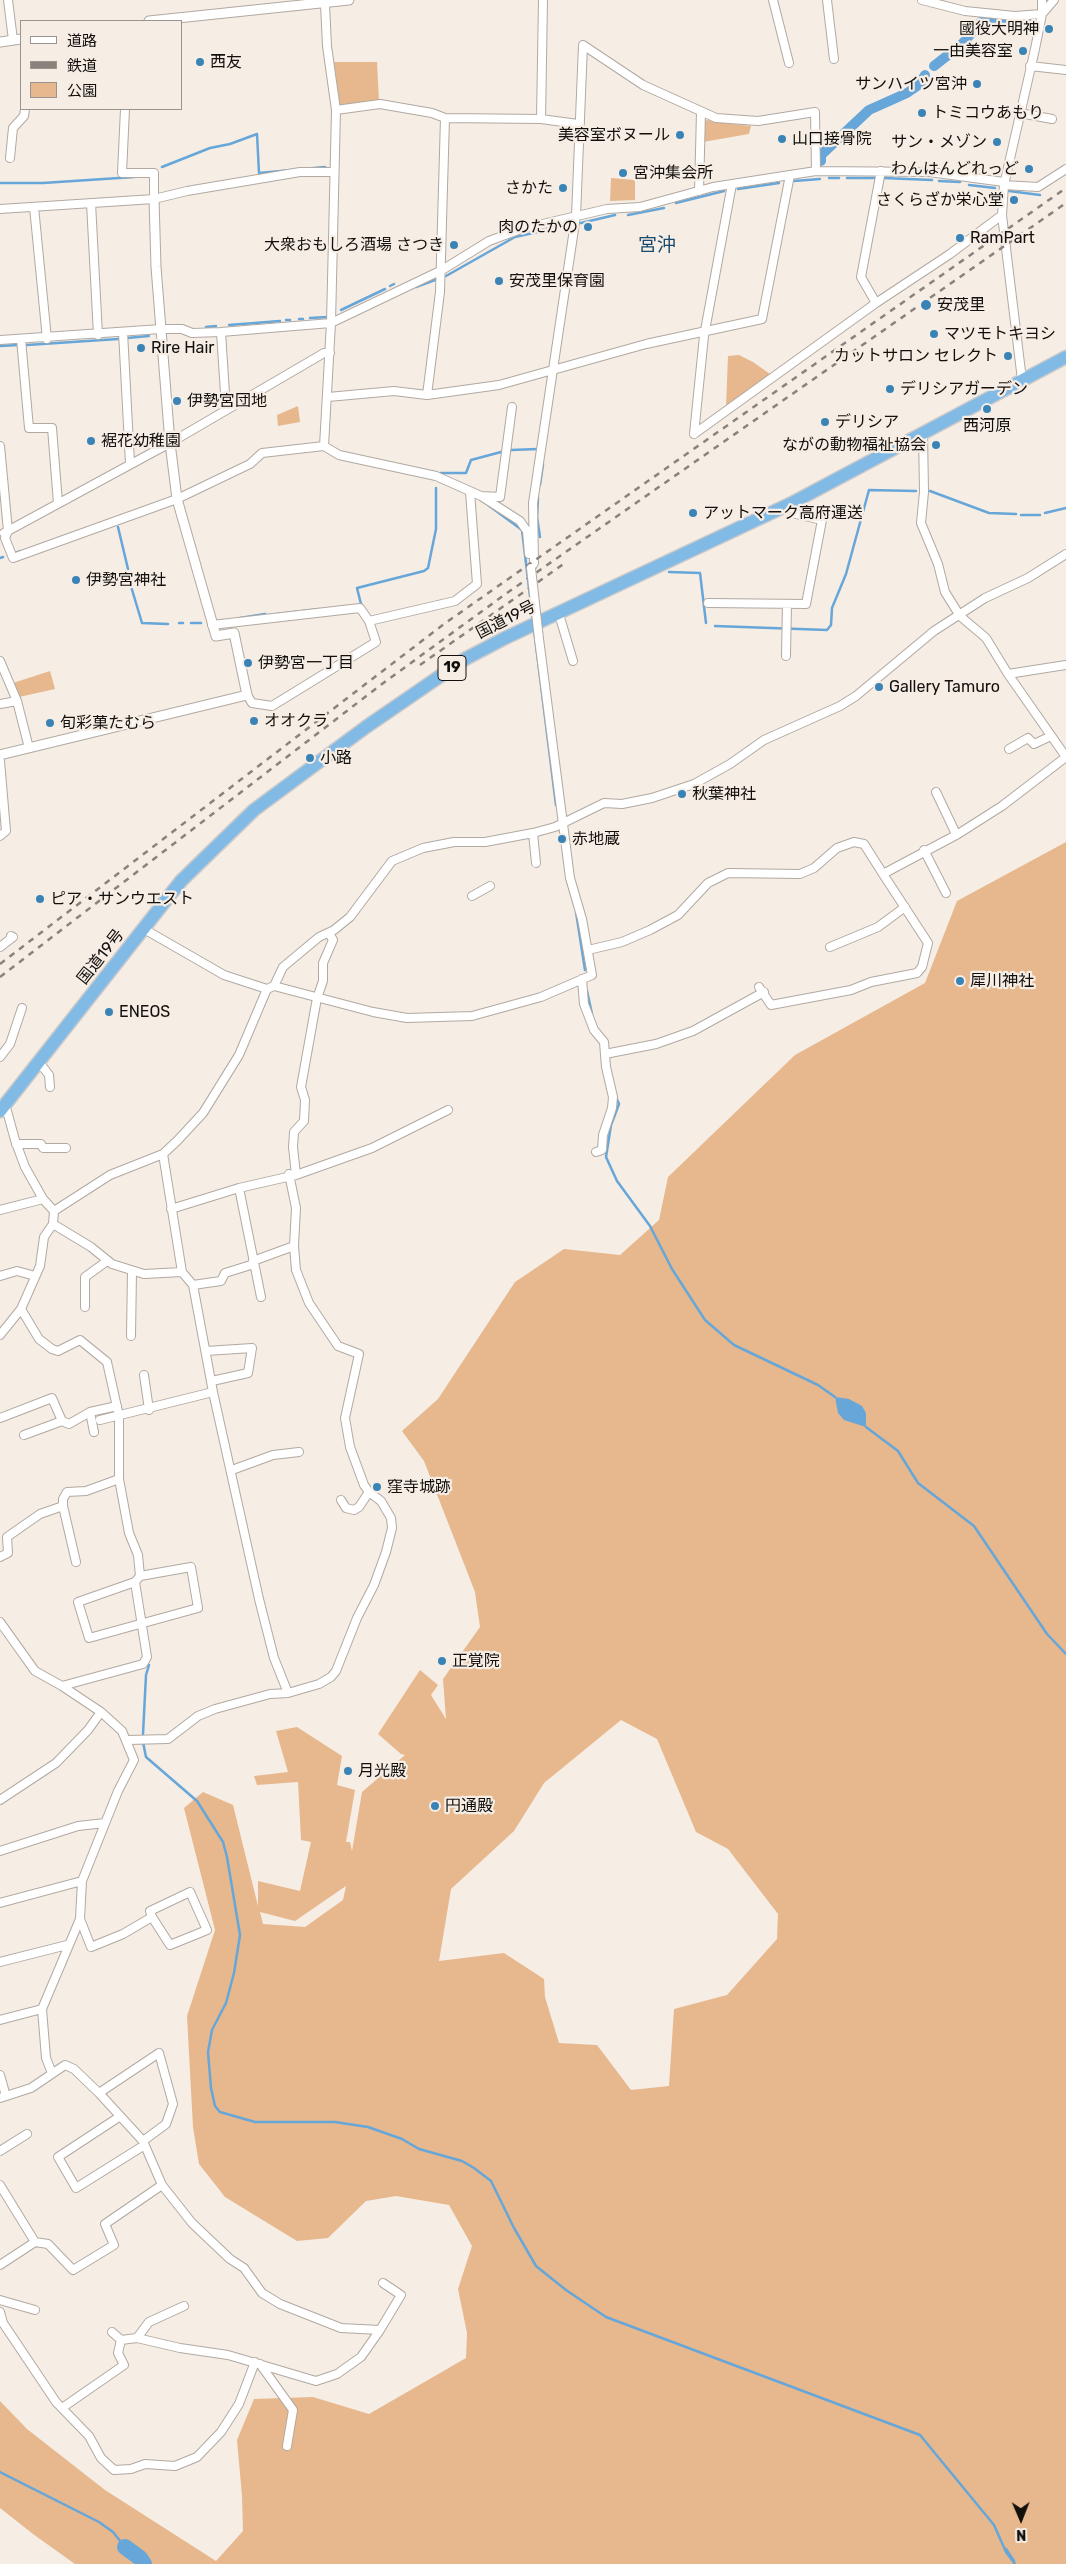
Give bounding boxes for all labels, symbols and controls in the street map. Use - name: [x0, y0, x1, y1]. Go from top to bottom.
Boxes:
- place label: 國役大明神: [959, 19, 1039, 39]
- legend: [20, 20, 182, 110]
- marker: 國役大明神: [1043, 23, 1055, 35]
- text: 道路: [67, 32, 97, 50]
- place label: 一由美容室: [933, 41, 1013, 61]
- marker: 一由美容室: [1017, 45, 1029, 57]
- place label: 西友: [210, 52, 242, 72]
- marker: 西友: [194, 56, 206, 68]
- text: 鉄道: [67, 57, 97, 75]
- place label: サンハイツ宮沖: [855, 74, 967, 94]
- marker: サンハイツ宮沖: [971, 78, 983, 90]
- text: 公園: [67, 82, 97, 100]
- place label: トミコウあもり: [932, 103, 1044, 123]
- marker: トミコウあもり: [916, 107, 928, 119]
- place label: 美容室ボヌール: [558, 125, 670, 145]
- marker: 美容室ボヌール: [674, 129, 686, 141]
- place label: 山口接骨院: [792, 129, 872, 149]
- place label: サン・メゾン: [891, 132, 987, 152]
- marker: 山口接骨院: [776, 133, 788, 145]
- marker: サン・メゾン: [991, 136, 1003, 148]
- place label: わんはんどれっど: [891, 159, 1019, 179]
- place label: 宮沖集会所: [633, 163, 713, 183]
- marker: わんはんどれっど: [1023, 163, 1035, 175]
- marker: 宮沖集会所: [617, 167, 629, 179]
- place label: さかた: [505, 178, 553, 198]
- marker: さかた: [557, 182, 569, 194]
- place label: さくらざか栄心堂: [876, 190, 1004, 210]
- marker: さくらざか栄心堂: [1008, 194, 1020, 206]
- place label: 肉のたかの: [498, 217, 578, 237]
- marker: 肉のたかの: [582, 221, 594, 233]
- place label: RamPart: [970, 228, 1035, 248]
- marker: RamPart: [954, 232, 966, 244]
- place label: 大衆おもしろ酒場 さつき: [264, 235, 444, 255]
- district label: 宮沖: [638, 235, 676, 257]
- marker: 大衆おもしろ酒場 さつき: [448, 239, 460, 251]
- place label: 安茂里保育園: [509, 271, 605, 291]
- marker: 安茂里保育園: [493, 275, 505, 287]
- place label: 安茂里: [937, 295, 985, 315]
- marker: 安茂里: [919, 298, 933, 312]
- place label: マツモトキヨシ: [944, 324, 1056, 344]
- marker: マツモトキヨシ: [928, 328, 940, 340]
- place label: Rire Hair: [151, 338, 214, 358]
- marker: Rire Hair: [135, 342, 147, 354]
- place label: カットサロン セレクト: [834, 346, 998, 366]
- marker: カットサロン セレクト: [1002, 350, 1014, 362]
- place label: デリシアガーデン: [900, 379, 1028, 399]
- marker: デリシアガーデン: [884, 383, 896, 395]
- place label: 伊勢宮団地: [187, 391, 267, 411]
- marker: 伊勢宮団地: [171, 395, 183, 407]
- marker: 西河原: [981, 403, 993, 415]
- place label: デリシア: [835, 412, 899, 432]
- marker: デリシア: [819, 416, 831, 428]
- place label: 西河原: [963, 416, 1011, 436]
- place label: 裾花幼稚園: [101, 431, 181, 451]
- marker: 裾花幼稚園: [85, 435, 97, 447]
- place label: ながの動物福祉協会: [782, 435, 926, 455]
- marker: ながの動物福祉協会: [930, 439, 942, 451]
- place label: アットマーク高府運送: [703, 503, 863, 523]
- marker: アットマーク高府運送: [687, 507, 699, 519]
- place label: 伊勢宮神社: [86, 570, 166, 590]
- marker: 伊勢宮神社: [70, 574, 82, 586]
- street label: 国道19号: [473, 597, 539, 643]
- place label: 伊勢宮一丁目: [258, 653, 354, 673]
- road number: 19: [438, 656, 466, 680]
- marker: 伊勢宮一丁目: [242, 657, 254, 669]
- place label: Gallery Tamuro: [889, 677, 1000, 697]
- marker: Gallery Tamuro: [873, 681, 885, 693]
- place label: オオクラ: [264, 711, 328, 731]
- place label: 旬彩菓たむら: [60, 713, 156, 733]
- marker: オオクラ: [248, 715, 260, 727]
- marker: 旬彩菓たむら: [44, 717, 56, 729]
- place label: 小路: [320, 748, 352, 768]
- marker: 小路: [304, 752, 316, 764]
- place label: 秋葉神社: [692, 784, 756, 804]
- marker: 秋葉神社: [676, 788, 688, 800]
- place label: 赤地蔵: [572, 829, 620, 849]
- marker: 赤地蔵: [556, 833, 568, 845]
- place label: ピア・サンウエスト: [50, 889, 194, 909]
- marker: ピア・サンウエスト: [34, 893, 46, 905]
- street label: 国道19号: [74, 926, 128, 988]
- place label: 犀川神社: [970, 971, 1034, 991]
- marker: 犀川神社: [954, 975, 966, 987]
- place label: ENEOS: [119, 1002, 170, 1022]
- marker: ENEOS: [103, 1006, 115, 1018]
- place label: 窪寺城跡: [387, 1477, 451, 1497]
- marker: 窪寺城跡: [371, 1481, 383, 1493]
- place label: 正覚院: [452, 1651, 500, 1671]
- marker: 正覚院: [436, 1655, 448, 1667]
- place label: 月光殿: [358, 1761, 406, 1781]
- marker: 月光殿: [342, 1765, 354, 1777]
- place label: 円通殿: [445, 1796, 493, 1816]
- marker: 円通殿: [429, 1800, 441, 1812]
- north arrow: [996, 2494, 1046, 2544]
- text: N: [1016, 2526, 1026, 2543]

